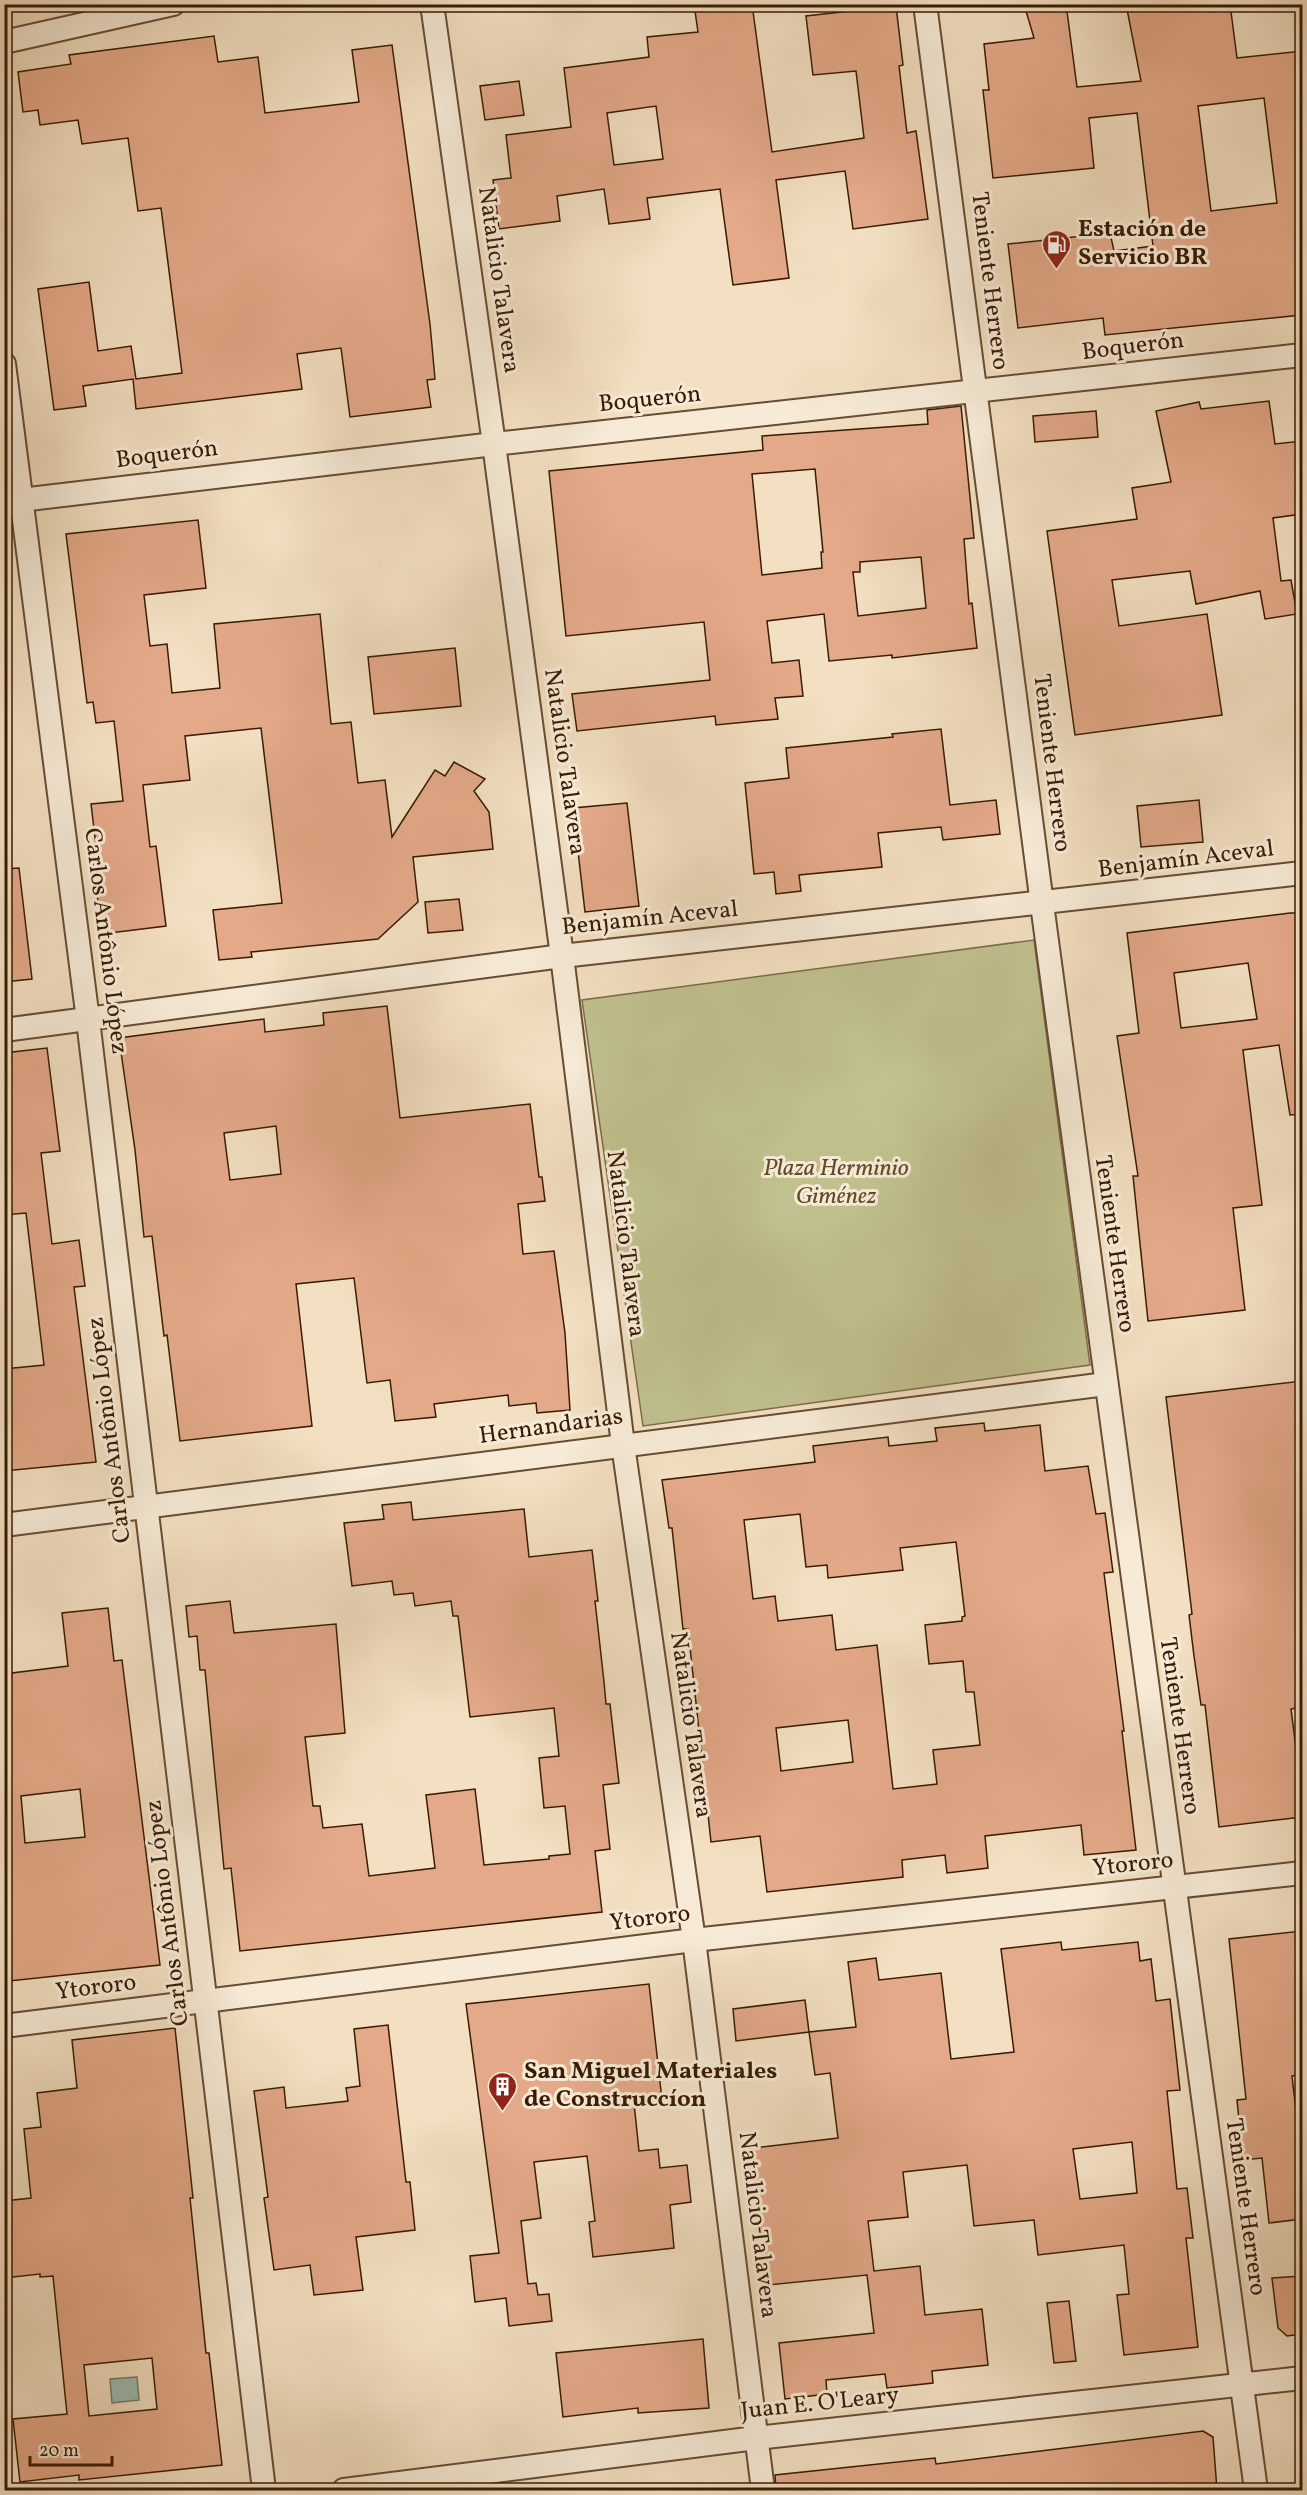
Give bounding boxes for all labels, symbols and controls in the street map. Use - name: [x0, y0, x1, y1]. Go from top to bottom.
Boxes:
- street label: Natalicio Talavera: [468, 185, 528, 375]
- street label: Teniente Herrero: [961, 190, 1017, 372]
- place label: Estación de Servicio BR: [1078, 213, 1207, 275]
- fuel station icon: Estación de Servicio BR: [1041, 228, 1073, 270]
- street label: Boquerón: [1080, 324, 1186, 370]
- street label: Boquerón: [597, 378, 703, 422]
- street label: Boquerón: [114, 432, 220, 478]
- street label: Natalicio Talavera: [534, 667, 594, 857]
- street label: Teniente Herrero: [1023, 672, 1079, 854]
- street label: Carlos Antônio López: [74, 826, 136, 1056]
- street label: Benjamín Aceval: [1096, 832, 1276, 888]
- street label: Benjamín Aceval: [560, 893, 740, 945]
- street label: Natalicio Talavera: [597, 1149, 653, 1339]
- park label: Plaza Herminio Giménez: [763, 1152, 909, 1214]
- street label: Teniente Herrero: [1085, 1153, 1143, 1335]
- street label: Carlos Antônio López: [79, 1315, 141, 1545]
- street label: Hernandarias: [477, 1400, 625, 1454]
- street label: Natalicio Talavera: [660, 1630, 720, 1820]
- street label: Teniente Herrero: [1150, 1635, 1208, 1817]
- street label: Carlos Antônio López: [137, 1798, 199, 2028]
- street label: Ytororo: [1091, 1844, 1175, 1886]
- street label: Ytororo: [608, 1897, 692, 1941]
- street label: Ytororo: [54, 1966, 138, 2010]
- place label: San Miguel Materiales de Construccíon: [524, 2055, 777, 2117]
- building icon: San Miguel Materiales de Construccíon: [487, 2070, 519, 2112]
- street label: Teniente Herrero: [1216, 2116, 1274, 2298]
- street label: Natalicio Talavera: [729, 2130, 785, 2320]
- street label: Juan E. O'Leary: [739, 2379, 901, 2429]
- scale bar: [30, 2429, 112, 2467]
- text: 20 m: [39, 2439, 79, 2464]

